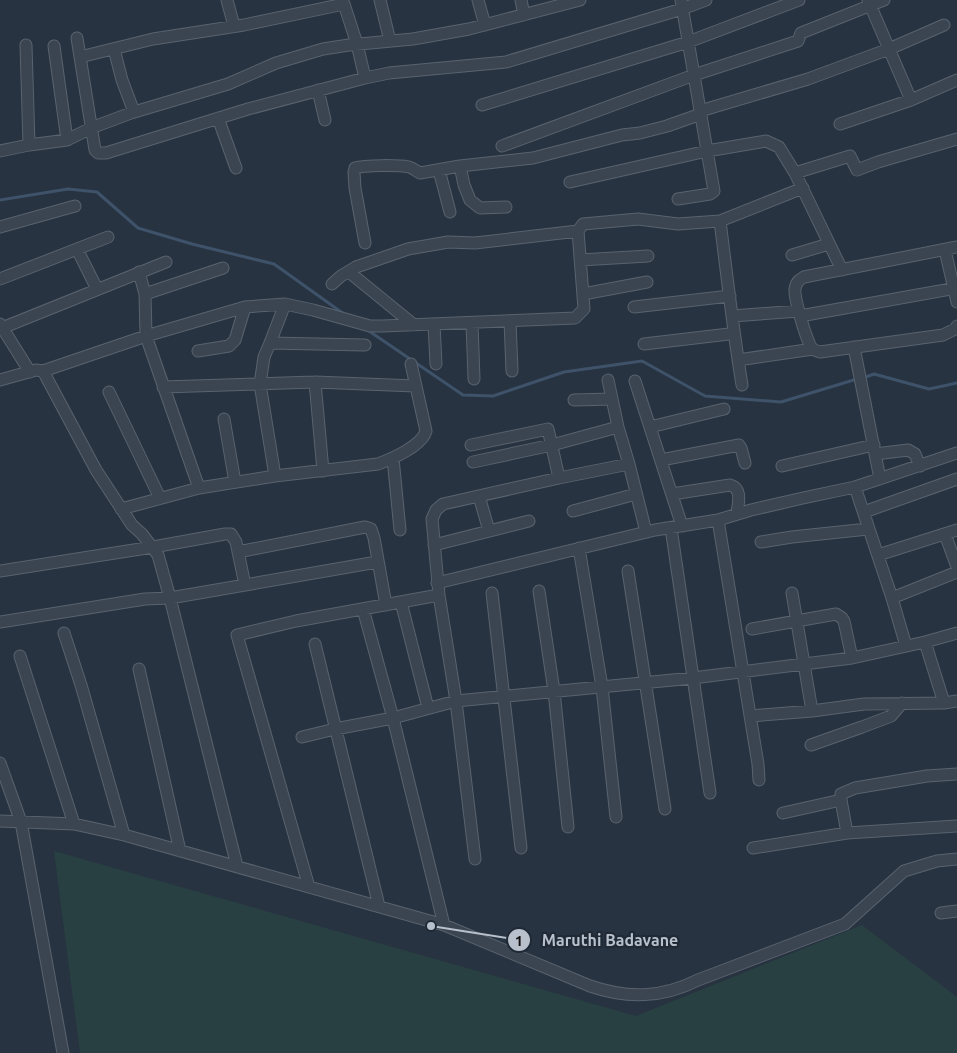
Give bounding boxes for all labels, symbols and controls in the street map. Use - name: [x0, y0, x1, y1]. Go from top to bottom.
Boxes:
- callout: Maruthi Badavane: [506, 925, 688, 956]
- text: Maruthi Badavane: [542, 931, 678, 949]
- text: 1: [515, 932, 523, 949]

